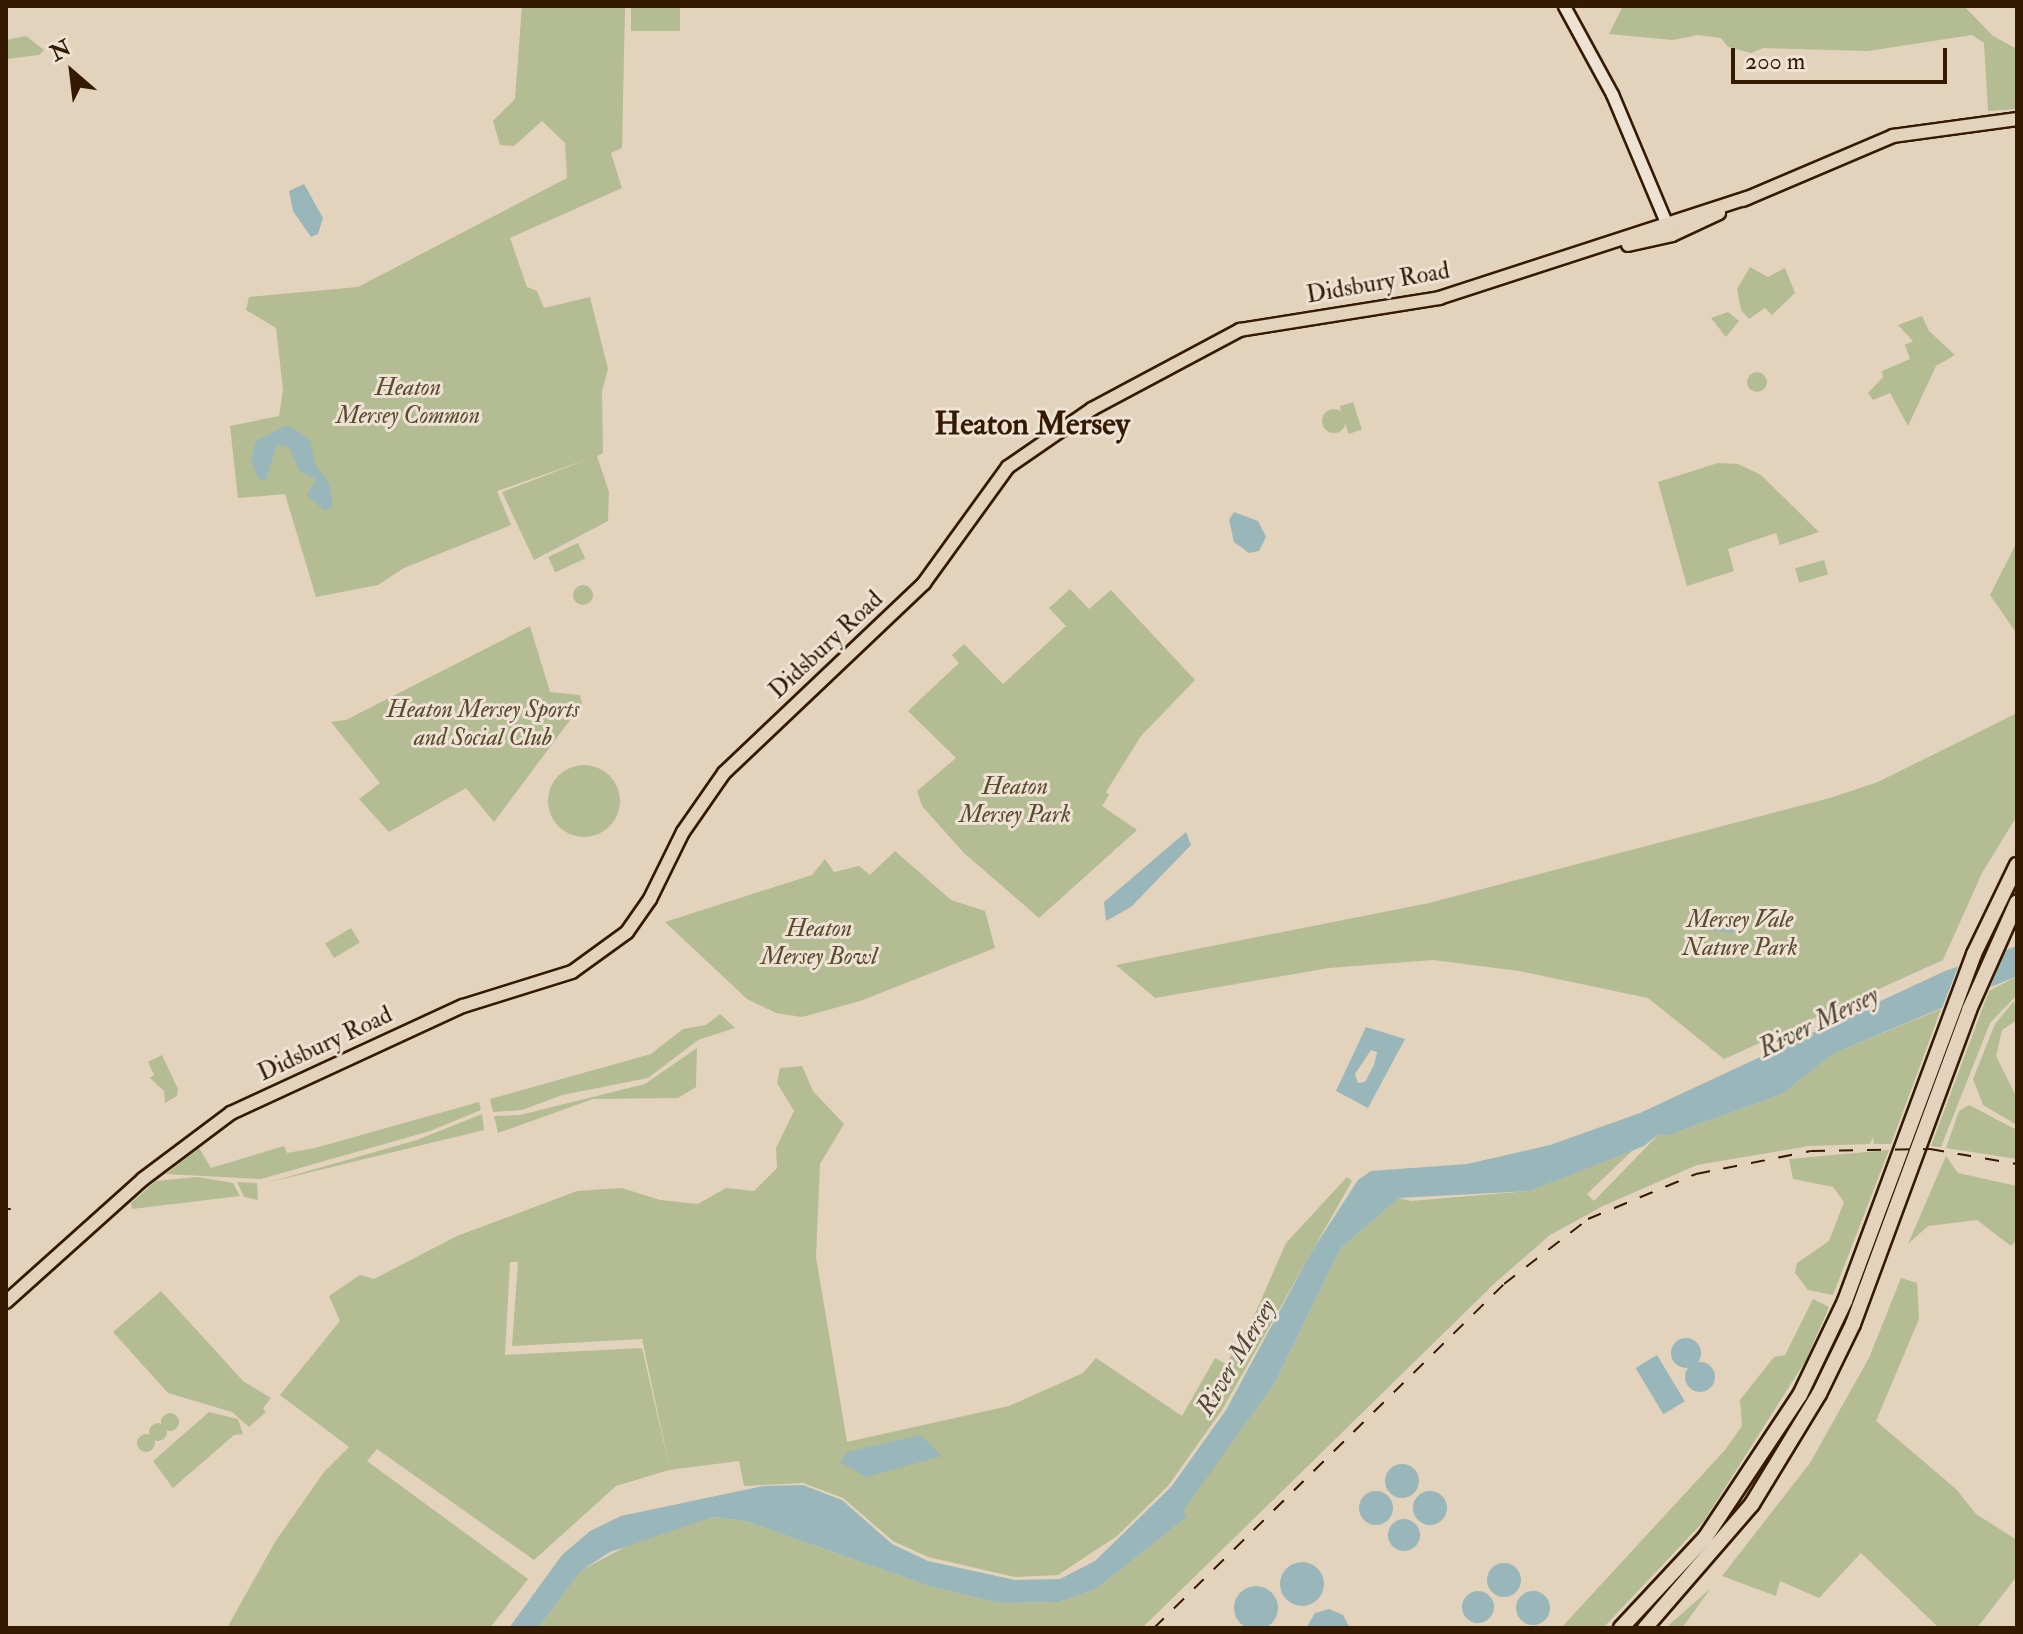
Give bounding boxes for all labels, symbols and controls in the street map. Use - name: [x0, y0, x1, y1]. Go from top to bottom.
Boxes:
- north arrow: [32, 32, 112, 112]
- scale bar: [1735, 32, 1951, 82]
- text: N: [45, 34, 76, 68]
- text: 200 m: [1745, 46, 1805, 77]
- street label: Didsbury Road: [1304, 256, 1452, 310]
- park label: Heaton Mersey Common: [336, 374, 480, 430]
- district label: Heaton Mersey: [934, 405, 1130, 443]
- street label: Didsbury Road: [763, 585, 889, 705]
- park label: Heaton Mersey Sports and Social Club: [387, 696, 579, 752]
- park label: Heaton Mersey Park: [959, 773, 1071, 829]
- park label: Mersey Vale Nature Park: [1682, 906, 1798, 962]
- park label: Heaton Mersey Bowl: [761, 915, 877, 971]
- water label: River Mersey: [1754, 981, 1884, 1065]
- street label: Didsbury Road: [253, 1000, 397, 1088]
- water label: River Mersey: [1190, 1294, 1284, 1422]

